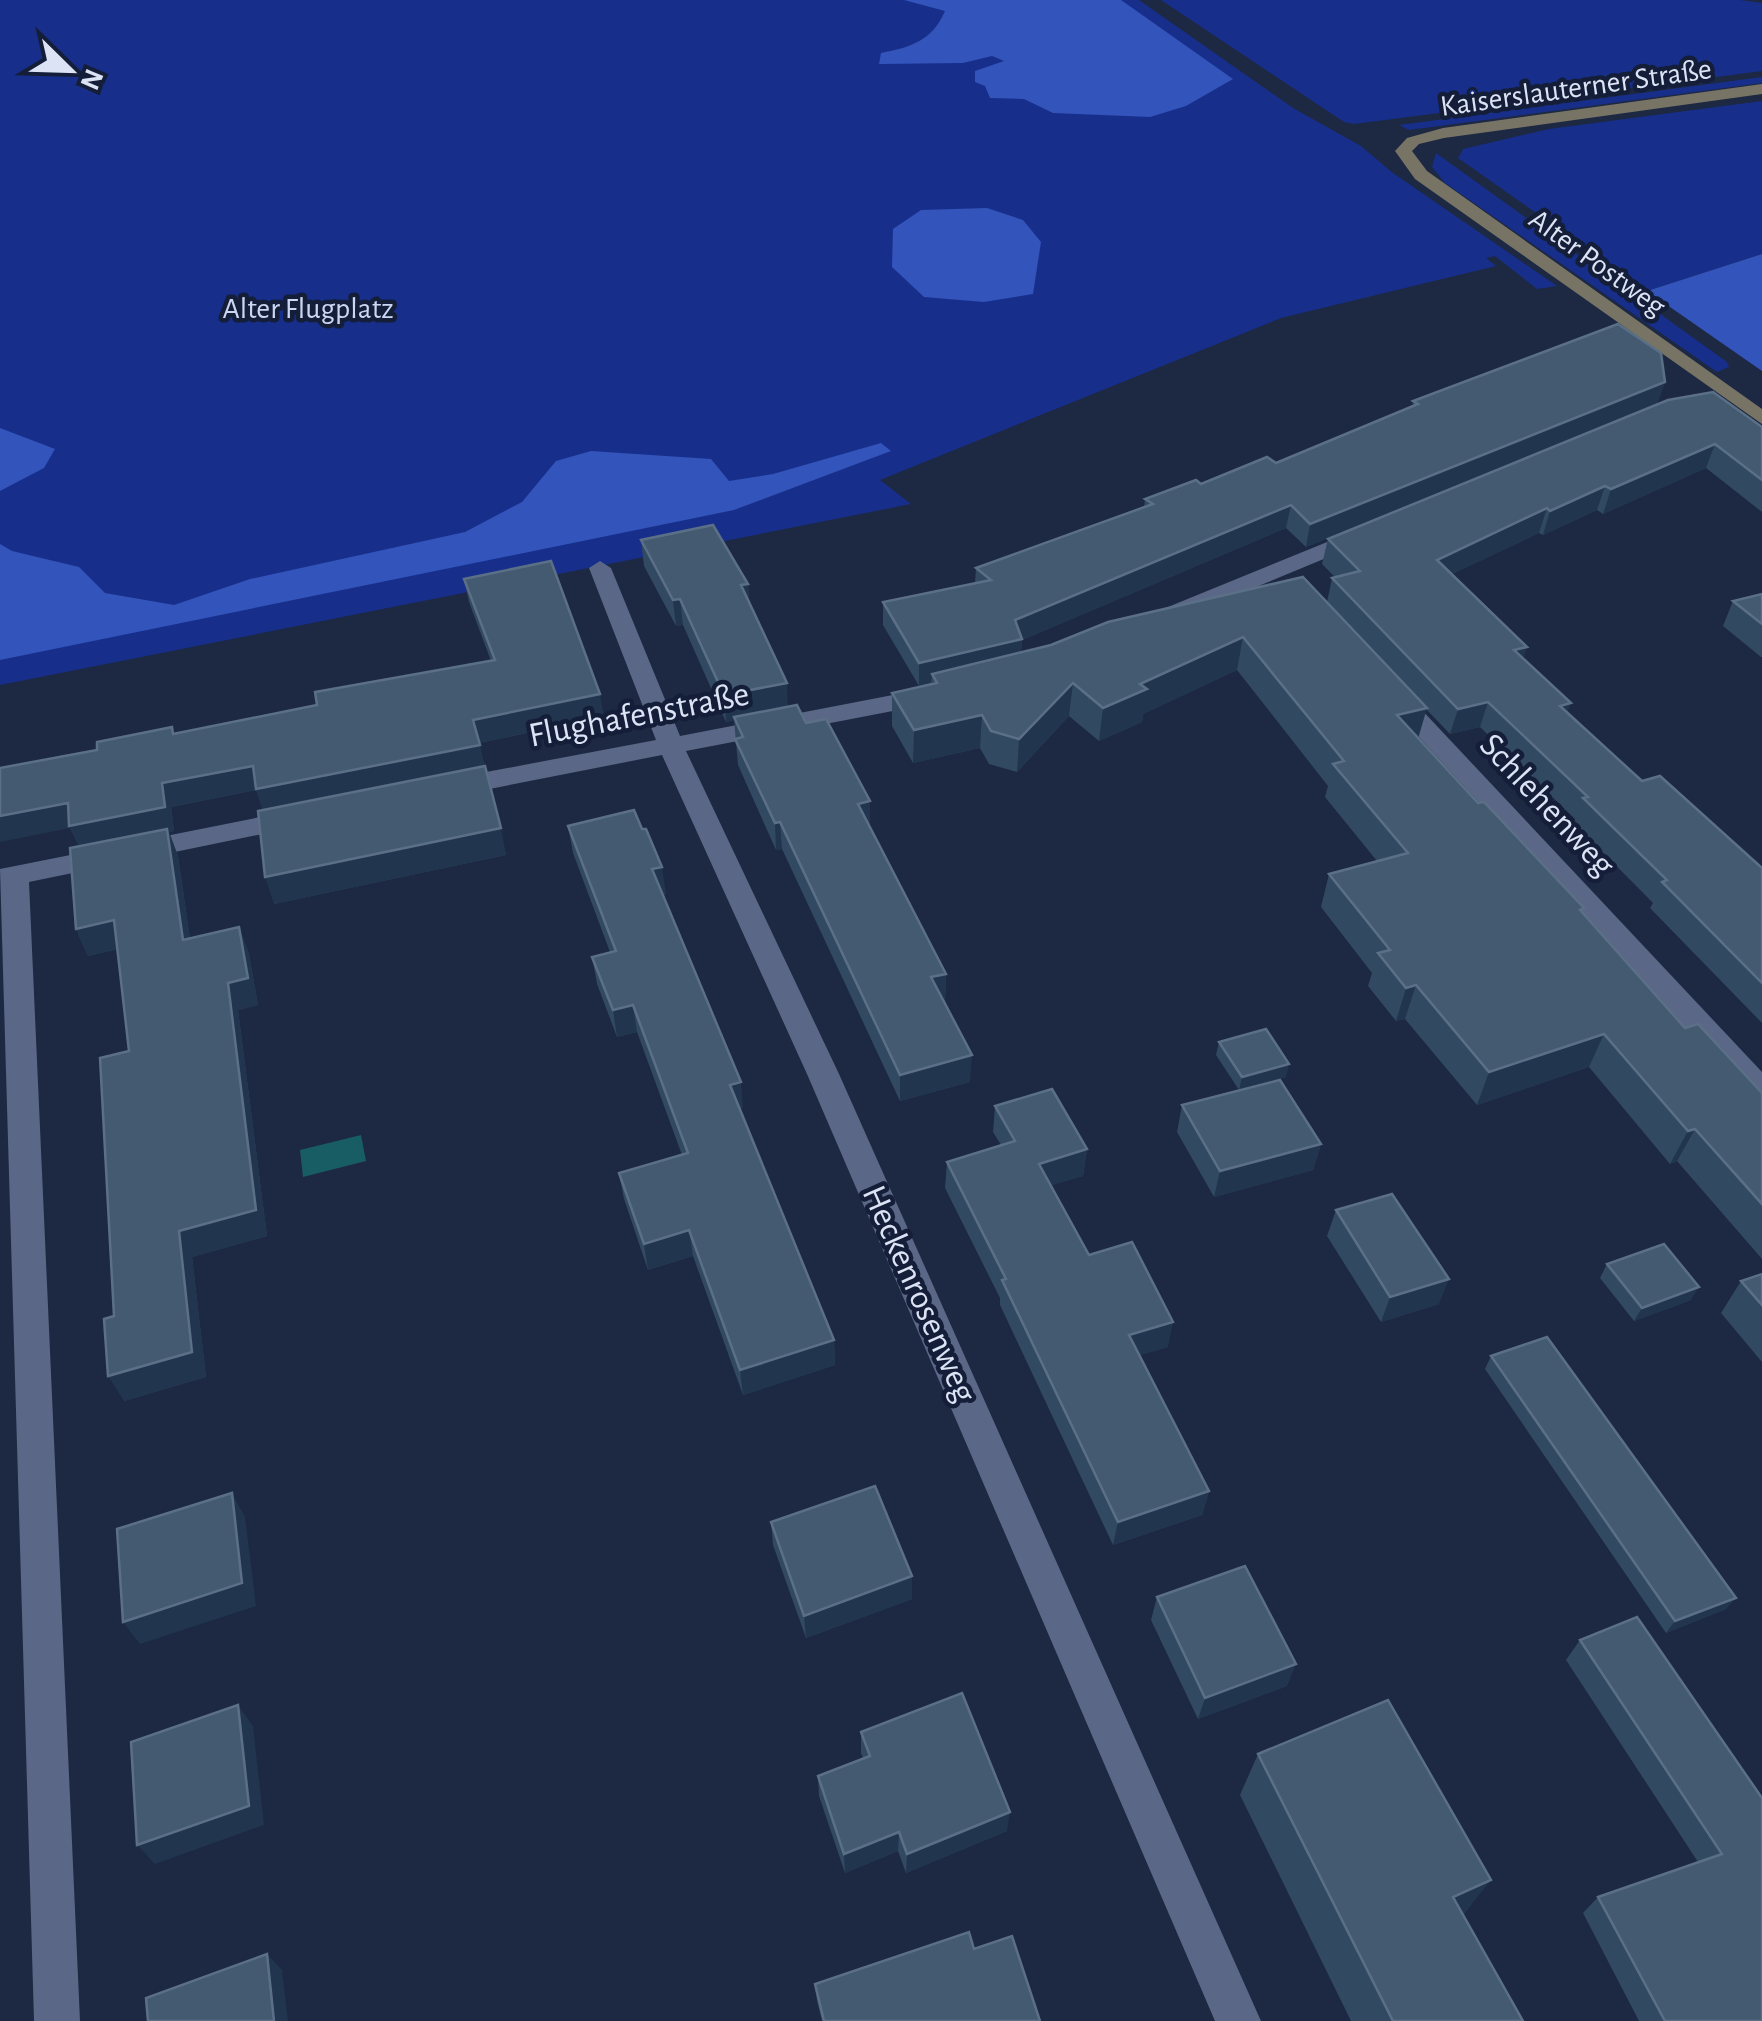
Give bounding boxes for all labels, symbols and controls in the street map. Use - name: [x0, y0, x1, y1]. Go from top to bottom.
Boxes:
- north arrow: [20, 20, 120, 120]
- street label: Kaiserslauterner Straße: [1438, 54, 1714, 122]
- text: N: [74, 65, 108, 93]
- street label: Alter Postweg: [1523, 204, 1671, 322]
- park label: Alter Flugplatz: [222, 294, 394, 324]
- street label: Flughafenstraße: [526, 676, 752, 754]
- street label: Schlehenweg: [1473, 727, 1621, 883]
- street label: Heckenrosenweg: [856, 1180, 982, 1408]

